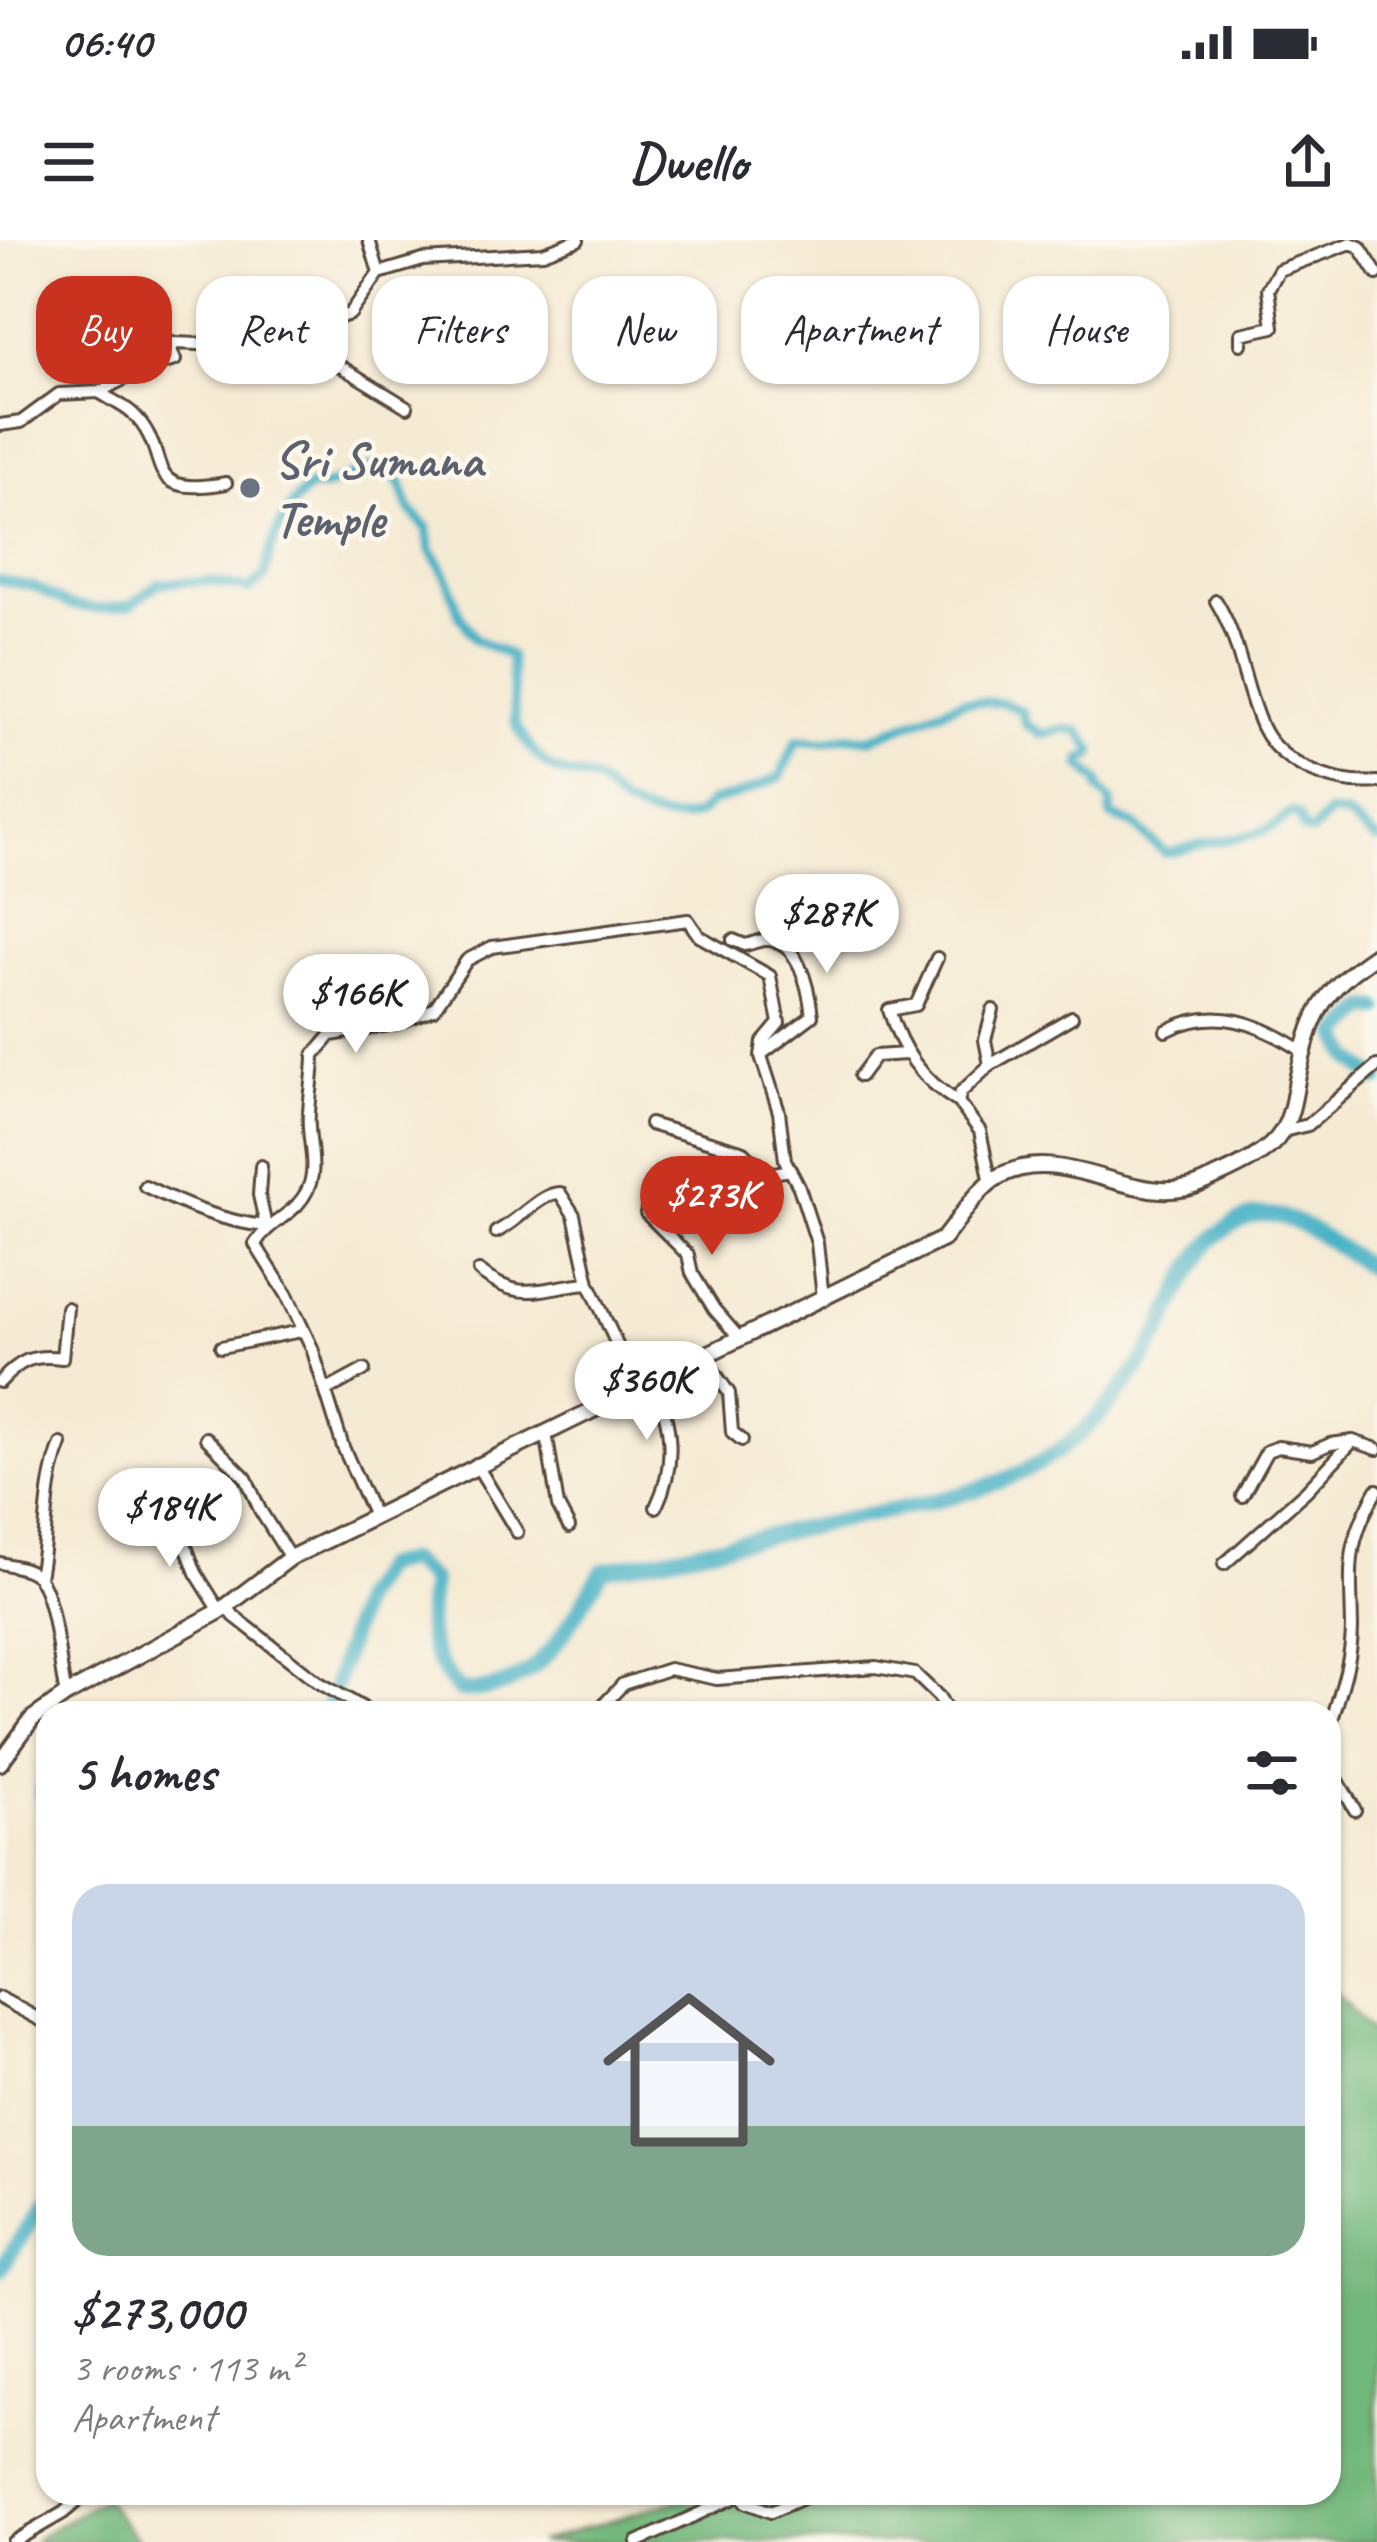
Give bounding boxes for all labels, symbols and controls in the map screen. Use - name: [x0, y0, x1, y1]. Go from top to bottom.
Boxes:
- text: 06:40: [60, 14, 151, 71]
- text: Dwello: [630, 128, 747, 196]
- icon: menu: [36, 129, 102, 195]
- icon: share: [1275, 129, 1341, 195]
- chip: Buy: [36, 276, 172, 384]
- chip: Rent: [196, 276, 348, 384]
- chip: Filters: [372, 276, 548, 384]
- chip: New: [572, 276, 717, 384]
- chip: Apartment: [741, 276, 979, 384]
- chip: House: [1003, 276, 1169, 384]
- place label: Sri Sumana Temple: [274, 428, 487, 551]
- marker: Sri Sumana Temple: [237, 475, 263, 501]
- pin: $287K: [743, 874, 911, 976]
- text: $287K: [782, 888, 872, 937]
- pin: $166K: [272, 954, 440, 1056]
- text: $166K: [310, 968, 402, 1017]
- pin: $273K: [628, 1156, 796, 1258]
- text: $273K: [667, 1170, 757, 1219]
- pin: $360K: [563, 1341, 731, 1443]
- text: $360K: [602, 1355, 692, 1404]
- pin: $184K: [86, 1468, 254, 1570]
- text: $184K: [125, 1482, 215, 1531]
- icon: filters: [1239, 1740, 1305, 1806]
- text: 5 homes: [72, 1741, 215, 1805]
- icon: home: [581, 1962, 797, 2178]
- text: $273,000: [72, 2280, 243, 2344]
- text: 3 rooms · 113 m²: [72, 2344, 300, 2393]
- text: Apartment: [72, 2393, 215, 2442]

